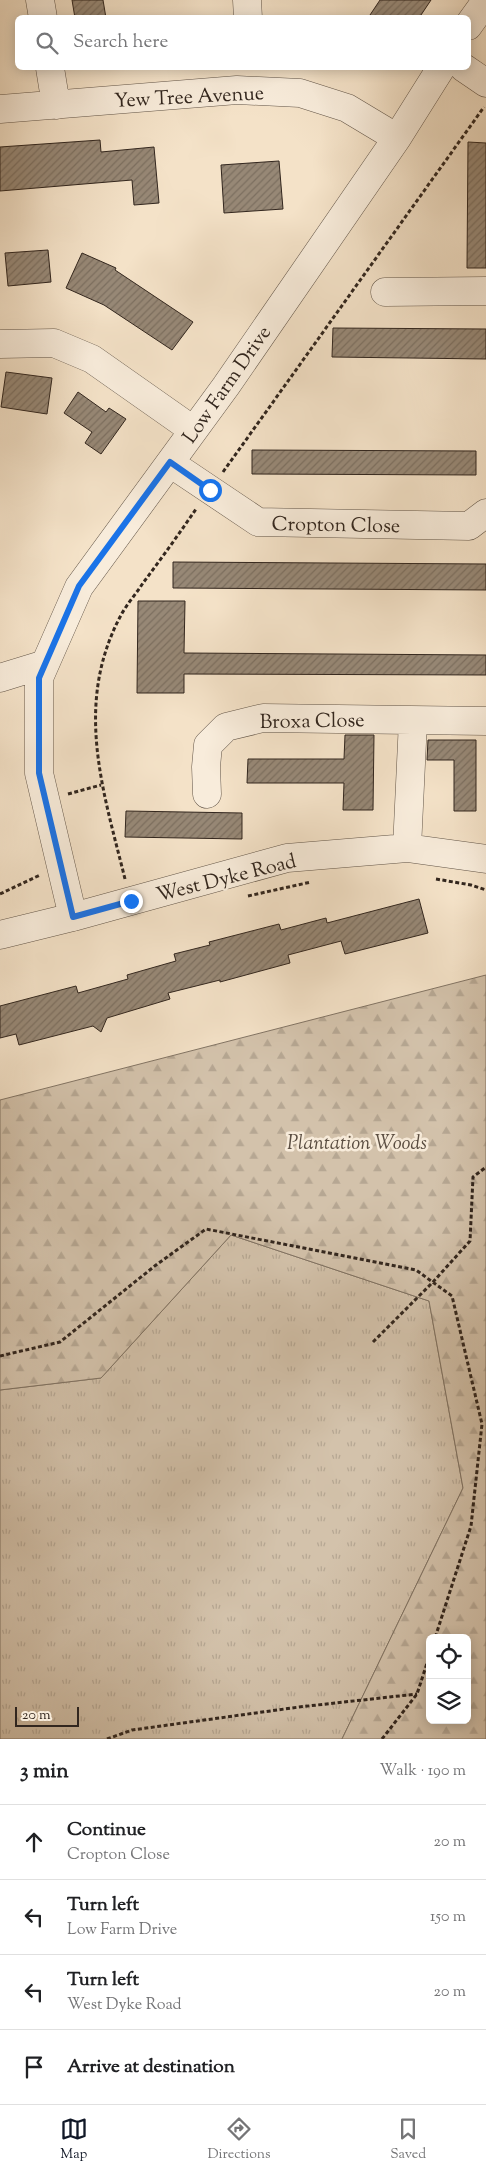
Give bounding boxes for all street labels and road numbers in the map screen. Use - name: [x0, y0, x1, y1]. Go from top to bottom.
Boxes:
- street label: Yew Tree Avenue: [113, 80, 265, 117]
- street label: Low Farm Drive: [177, 321, 279, 450]
- street label: Cropton Close: [271, 511, 400, 542]
- street label: Broxa Close: [259, 707, 365, 738]
- street label: West Dyke Road: [154, 848, 300, 911]

